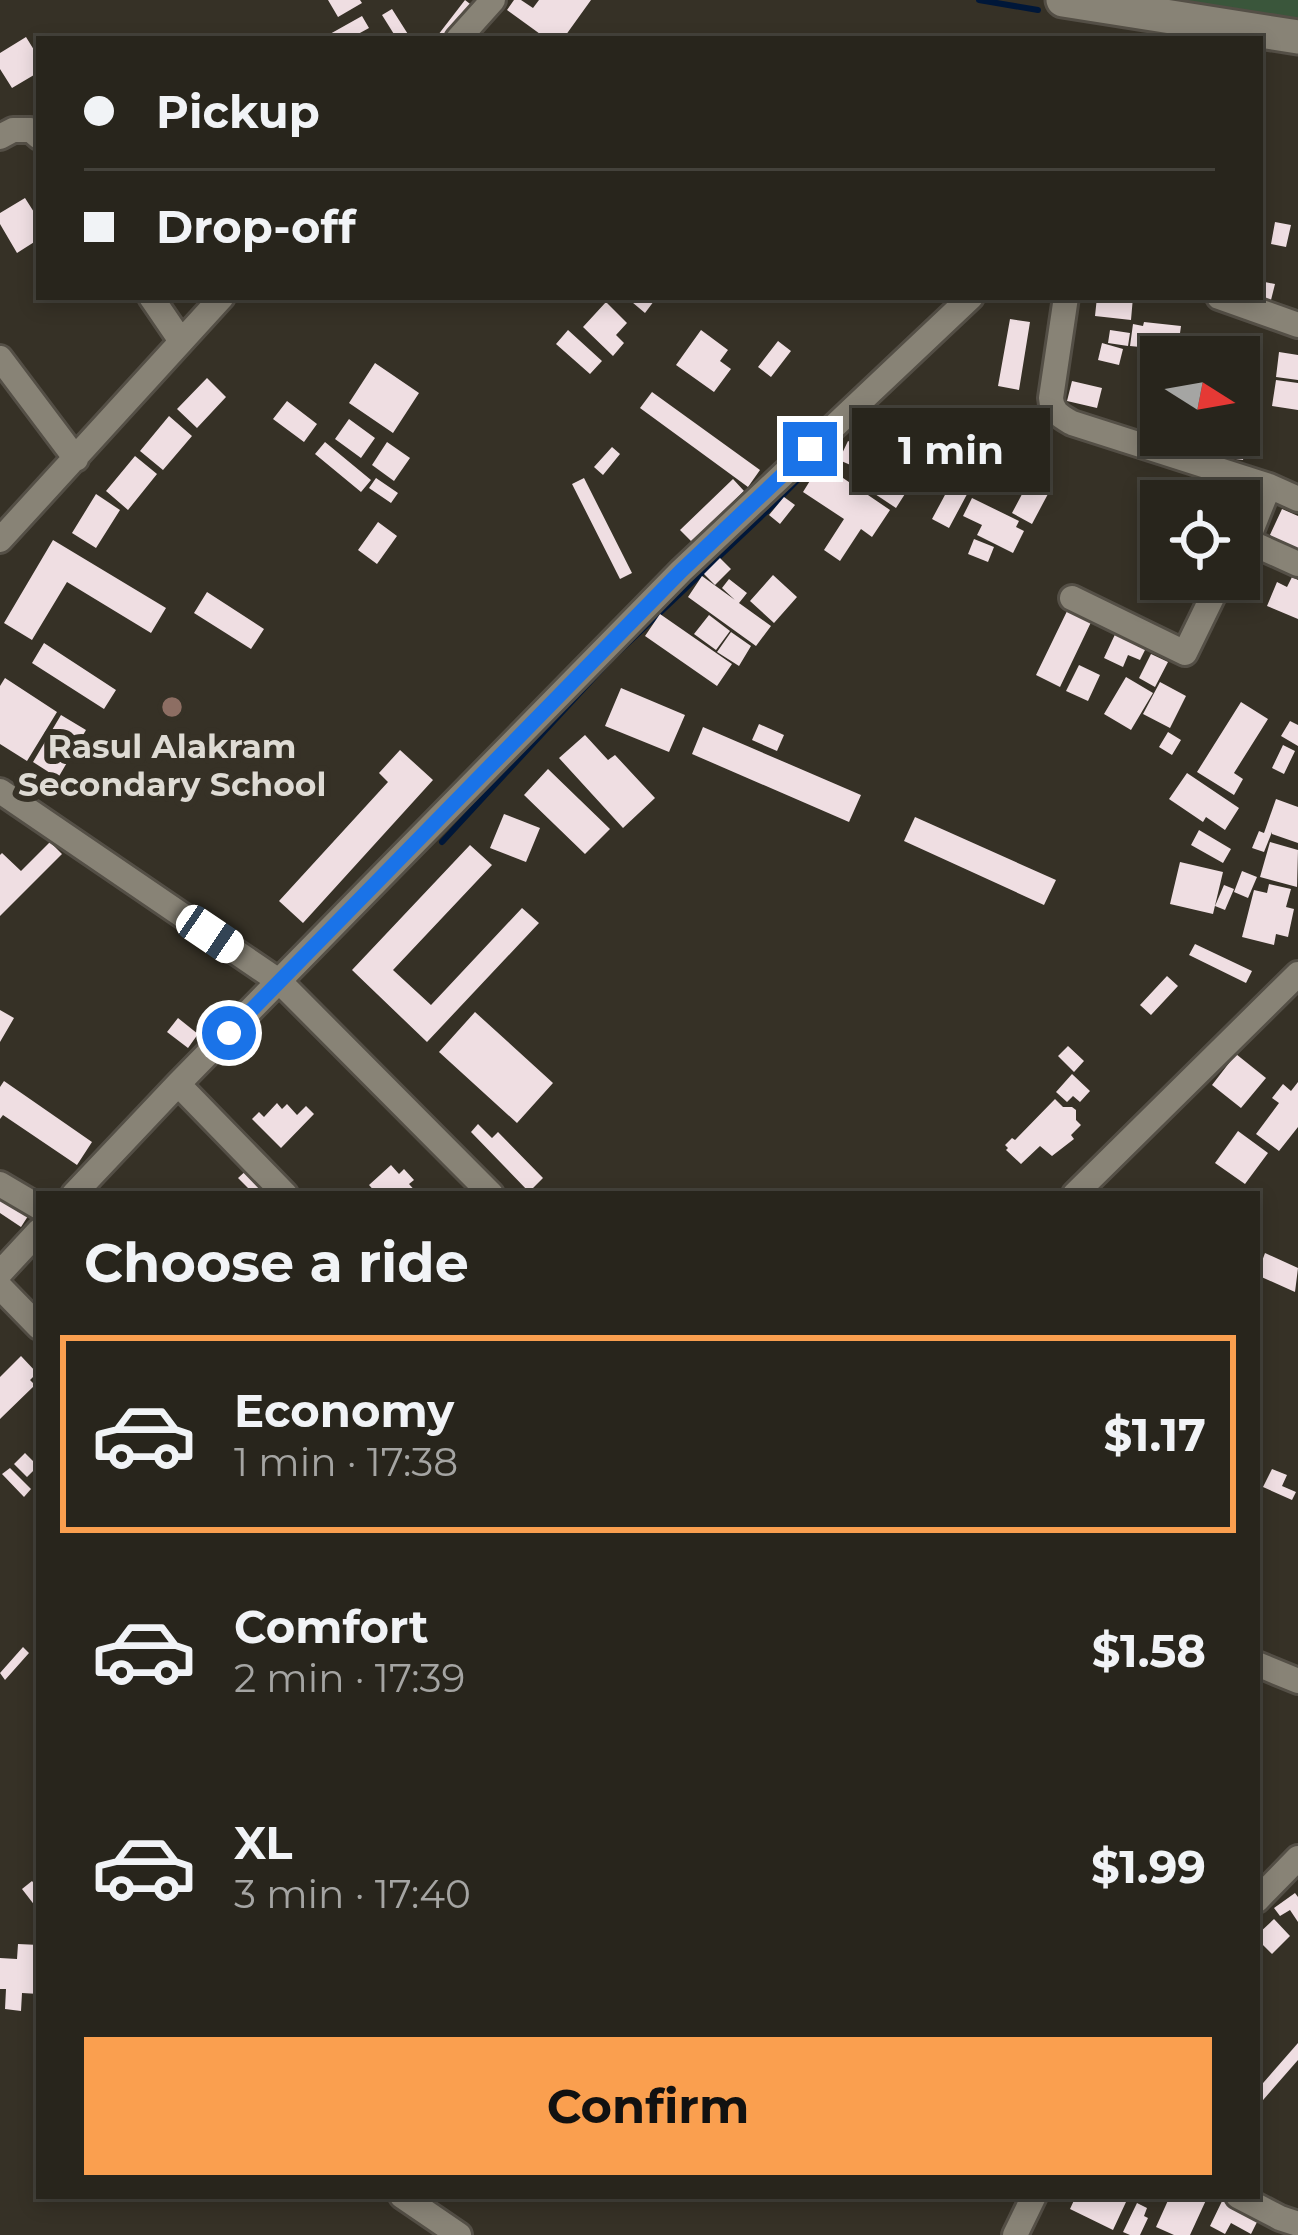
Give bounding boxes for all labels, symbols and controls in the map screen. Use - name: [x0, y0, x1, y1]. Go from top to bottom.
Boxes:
- text: Pickup: [156, 84, 320, 139]
- text: Drop-off: [156, 199, 356, 254]
- north arrow: [1140, 336, 1260, 456]
- map controls: [1140, 336, 1260, 600]
- callout: 1 min: [852, 407, 1050, 491]
- route end: [783, 422, 837, 476]
- text: 1 min: [898, 426, 1004, 474]
- button: locate: [1140, 480, 1260, 600]
- marker: Rasul Alakram Secondary School: [159, 694, 185, 720]
- place label: Rasul Alakram Secondary School: [18, 726, 326, 804]
- car: [170, 899, 250, 969]
- route start: [202, 1006, 256, 1060]
- text: Choose a ride: [84, 1230, 469, 1296]
- icon: car: [90, 1380, 198, 1488]
- text: Economy: [234, 1383, 454, 1438]
- text: $1.17: [1104, 1407, 1206, 1462]
- text: 1 min · 17:38: [234, 1438, 458, 1486]
- icon: car: [90, 1596, 198, 1704]
- text: Comfort: [234, 1599, 429, 1654]
- text: $1.58: [1092, 1623, 1206, 1678]
- text: 2 min · 17:39: [234, 1654, 465, 1702]
- icon: car: [90, 1812, 198, 1920]
- text: XL: [234, 1815, 292, 1870]
- text: $1.99: [1091, 1839, 1206, 1894]
- text: 3 min · 17:40: [234, 1870, 471, 1918]
- button: Confirm: [84, 2037, 1212, 2175]

